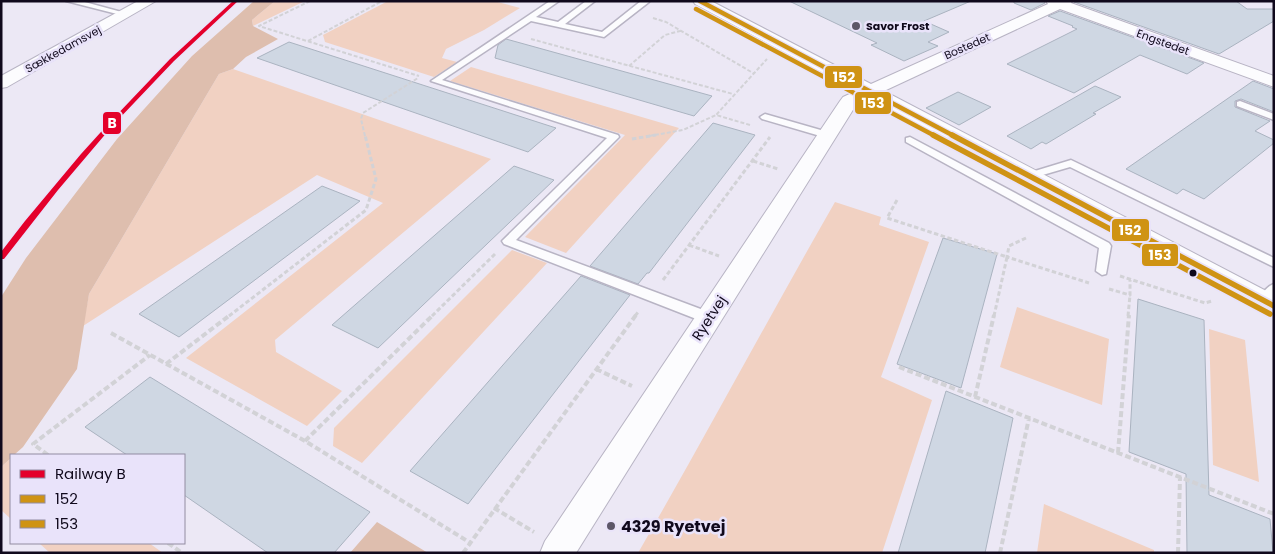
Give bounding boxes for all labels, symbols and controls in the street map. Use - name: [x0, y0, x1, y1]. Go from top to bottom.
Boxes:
- place label: Savor Frost: [866, 18, 930, 34]
- marker: Savor Frost: [850, 20, 862, 32]
- street label: Sækkedamsvej: [22, 21, 104, 76]
- street label: Engstedet: [1134, 25, 1192, 59]
- street label: Bostedet: [942, 29, 992, 63]
- line badge: 152: [824, 65, 863, 89]
- text: 152: [833, 67, 855, 87]
- line badge: 153: [854, 91, 892, 115]
- text: 153: [862, 93, 884, 113]
- line badge: B: [102, 111, 122, 135]
- text: B: [107, 113, 117, 133]
- line badge: 152: [1111, 218, 1150, 242]
- text: 152: [1119, 220, 1141, 240]
- line badge: 153: [1141, 243, 1179, 267]
- text: 153: [1149, 245, 1171, 265]
- unlabelled marker: [1188, 268, 1198, 278]
- street label: Ryetvej: [687, 292, 731, 344]
- legend: [10, 454, 185, 544]
- text: Railway B: [55, 463, 126, 484]
- text: 152: [55, 488, 78, 509]
- text: 153: [55, 513, 78, 534]
- place label: 4329 Ryetvej: [621, 515, 725, 538]
- marker: 4329 Ryetvej: [605, 520, 617, 532]

